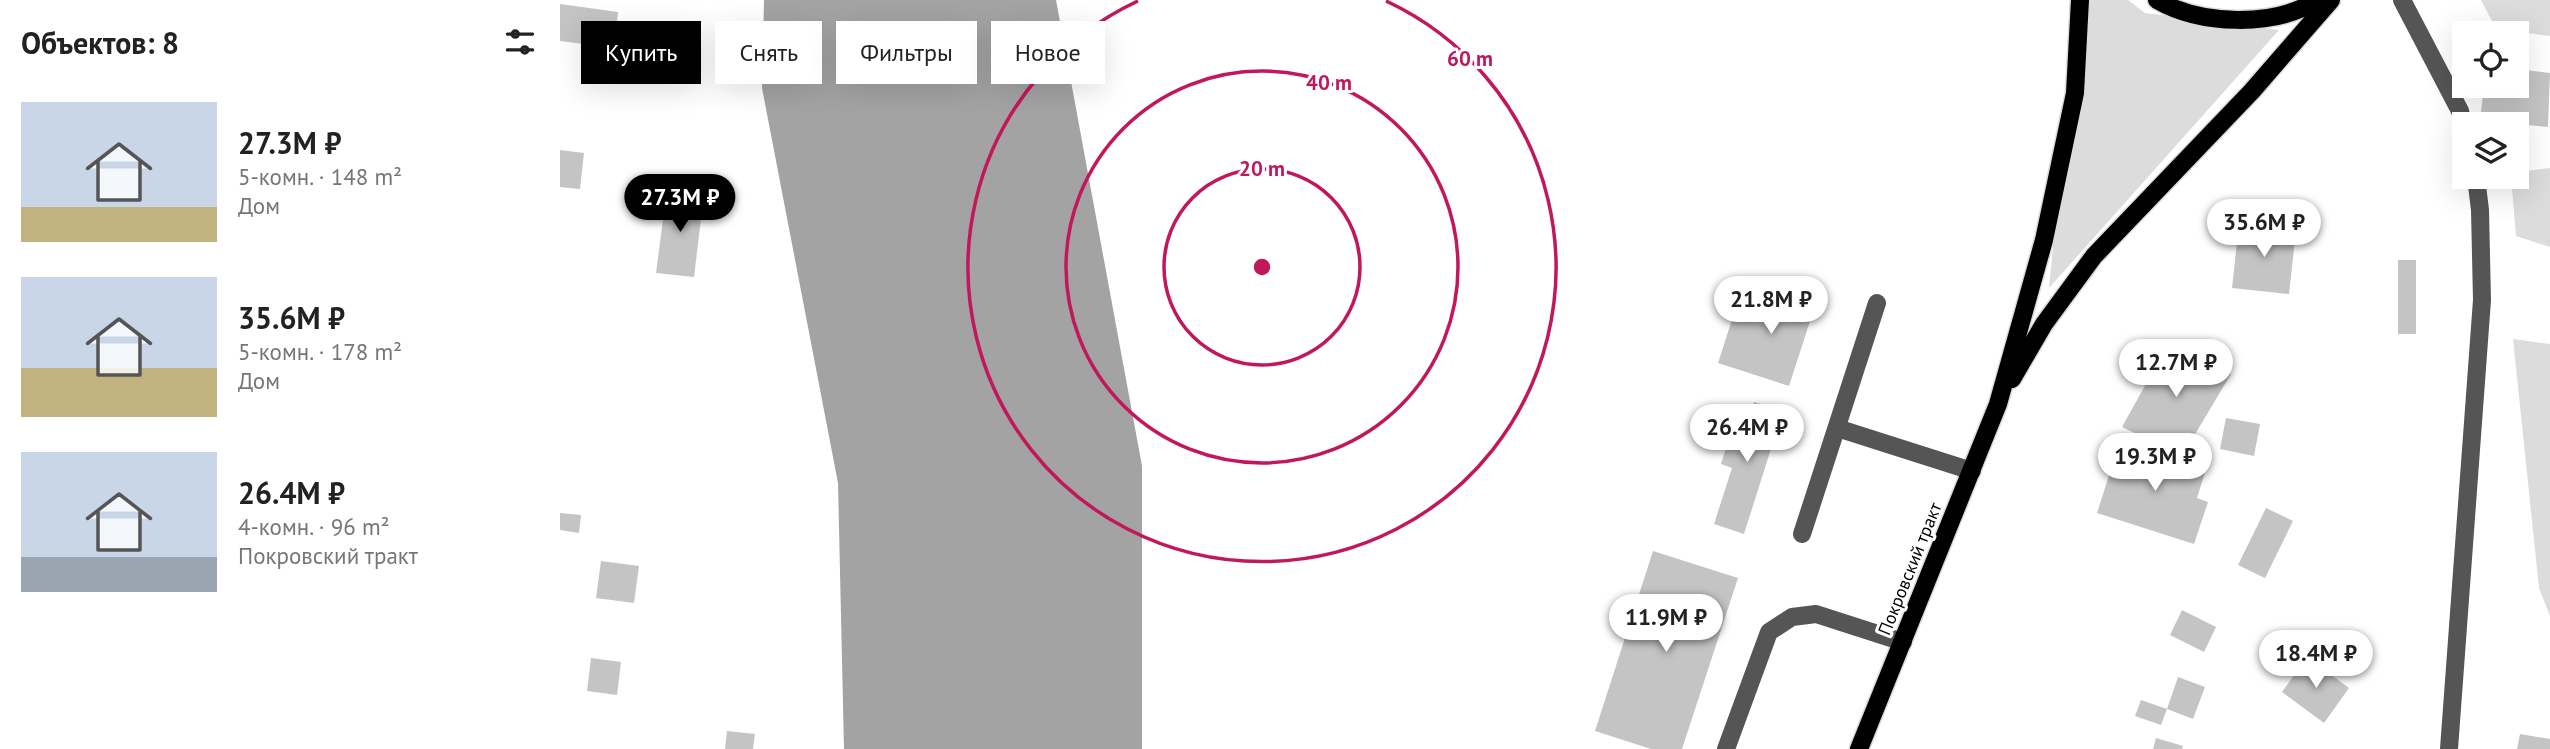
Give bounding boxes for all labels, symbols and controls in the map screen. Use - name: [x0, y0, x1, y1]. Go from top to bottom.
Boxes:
- chip: Купить: [581, 21, 701, 84]
- chip: Снять: [715, 21, 822, 84]
- chip: Фильтры: [836, 21, 977, 84]
- chip: Новое: [991, 21, 1105, 84]
- map controls: [2452, 21, 2529, 189]
- button: locate: [2452, 21, 2529, 98]
- text: Объектов: 8: [21, 23, 179, 62]
- icon: filters: [501, 23, 539, 61]
- text: 60 m: [1447, 45, 1493, 72]
- text: 40 m: [1306, 69, 1352, 96]
- button: layers: [2452, 112, 2529, 189]
- text: 27.3M ₽: [238, 123, 341, 162]
- icon: home: [77, 130, 161, 214]
- text: 20 m: [1239, 155, 1285, 182]
- text: 5-комн. · 148 m²: [238, 162, 402, 191]
- pin: 27.3M ₽: [615, 174, 745, 234]
- text: 27.3M ₽: [640, 182, 720, 211]
- text: Дом: [238, 191, 280, 220]
- pin: 35.6M ₽: [2199, 200, 2329, 259]
- text: 35.6M ₽: [2223, 207, 2305, 236]
- centre of rings: [1250, 255, 1274, 279]
- pin: 21.8M ₽: [1706, 276, 1836, 336]
- text: 21.8M ₽: [1730, 284, 1812, 313]
- text: 35.6M ₽: [238, 298, 345, 337]
- icon: home: [77, 305, 161, 389]
- text: 5-комн. · 178 m²: [238, 337, 402, 366]
- pin: 12.7M ₽: [2111, 340, 2241, 399]
- text: 12.7M ₽: [2135, 347, 2217, 376]
- text: Дом: [238, 366, 280, 395]
- pin: 26.4M ₽: [1682, 405, 1812, 464]
- text: 26.4M ₽: [1706, 412, 1788, 441]
- pin: 19.3M ₽: [2090, 434, 2220, 493]
- text: 19.3M ₽: [2114, 441, 2196, 470]
- text: 26.4M ₽: [238, 473, 345, 512]
- icon: home: [77, 480, 161, 564]
- street label: Покровский тракт: [1872, 498, 1947, 638]
- text: 4-комн. · 96 m²: [238, 512, 390, 541]
- text: Покровский тракт: [238, 541, 418, 570]
- pin: 11.9M ₽: [1601, 594, 1731, 654]
- text: 11.9M ₽: [1625, 602, 1707, 631]
- pin: 18.4M ₽: [2251, 630, 2381, 690]
- text: 18.4M ₽: [2275, 638, 2357, 667]

